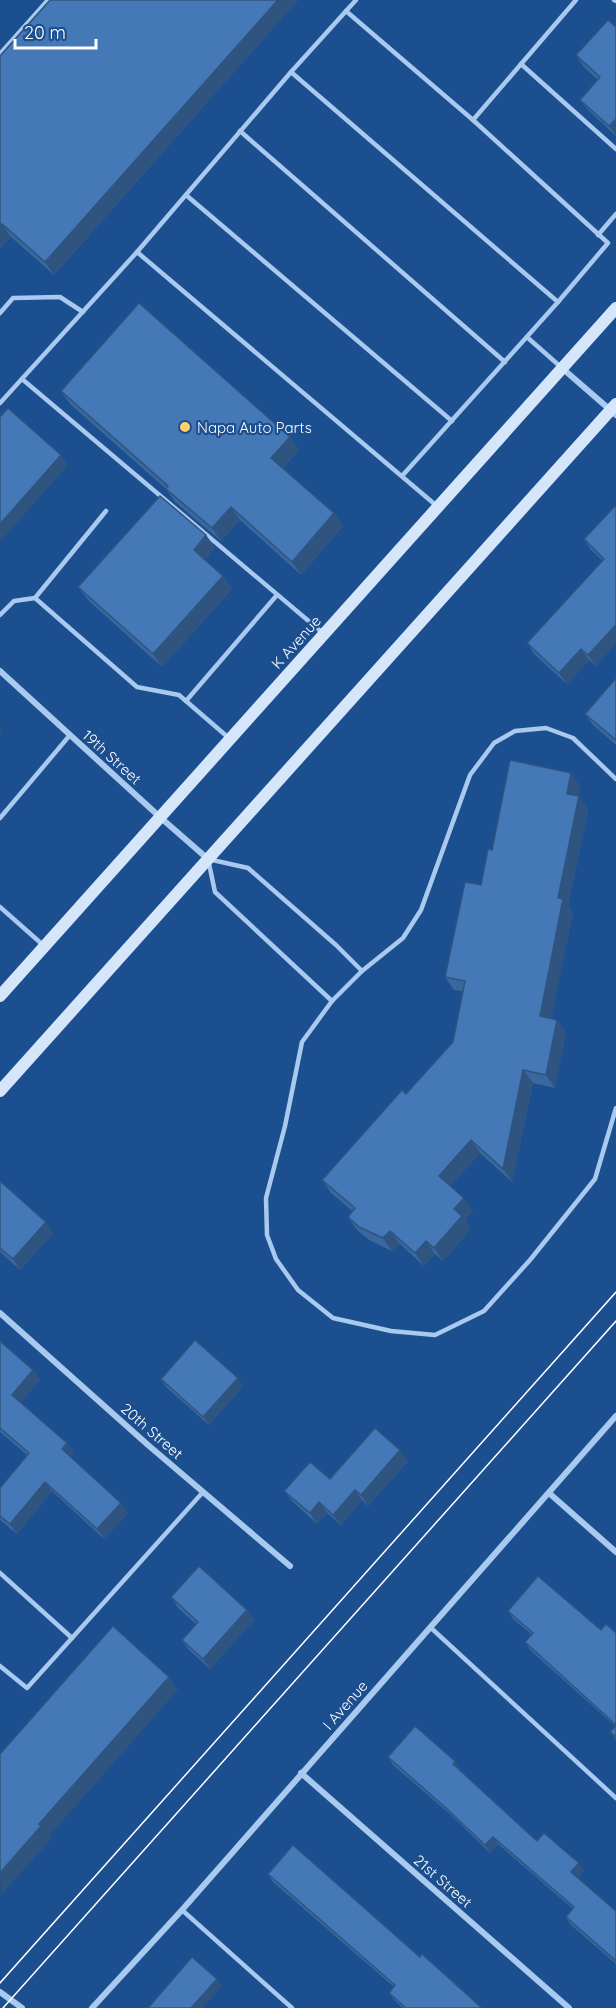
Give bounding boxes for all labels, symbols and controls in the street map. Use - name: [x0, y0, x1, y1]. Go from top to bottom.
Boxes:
- scale bar: [15, 12, 96, 50]
- text: 20 m: [24, 21, 66, 44]
- place label: Napa Auto Parts: [197, 418, 312, 437]
- marker: Napa Auto Parts: [178, 420, 192, 434]
- street label: K Avenue: [267, 611, 325, 673]
- street label: 19th Street: [79, 726, 145, 788]
- street label: 20th Street: [117, 1399, 187, 1463]
- street label: I Avenue: [318, 1676, 372, 1734]
- street label: 21st Street: [410, 1851, 476, 1911]

